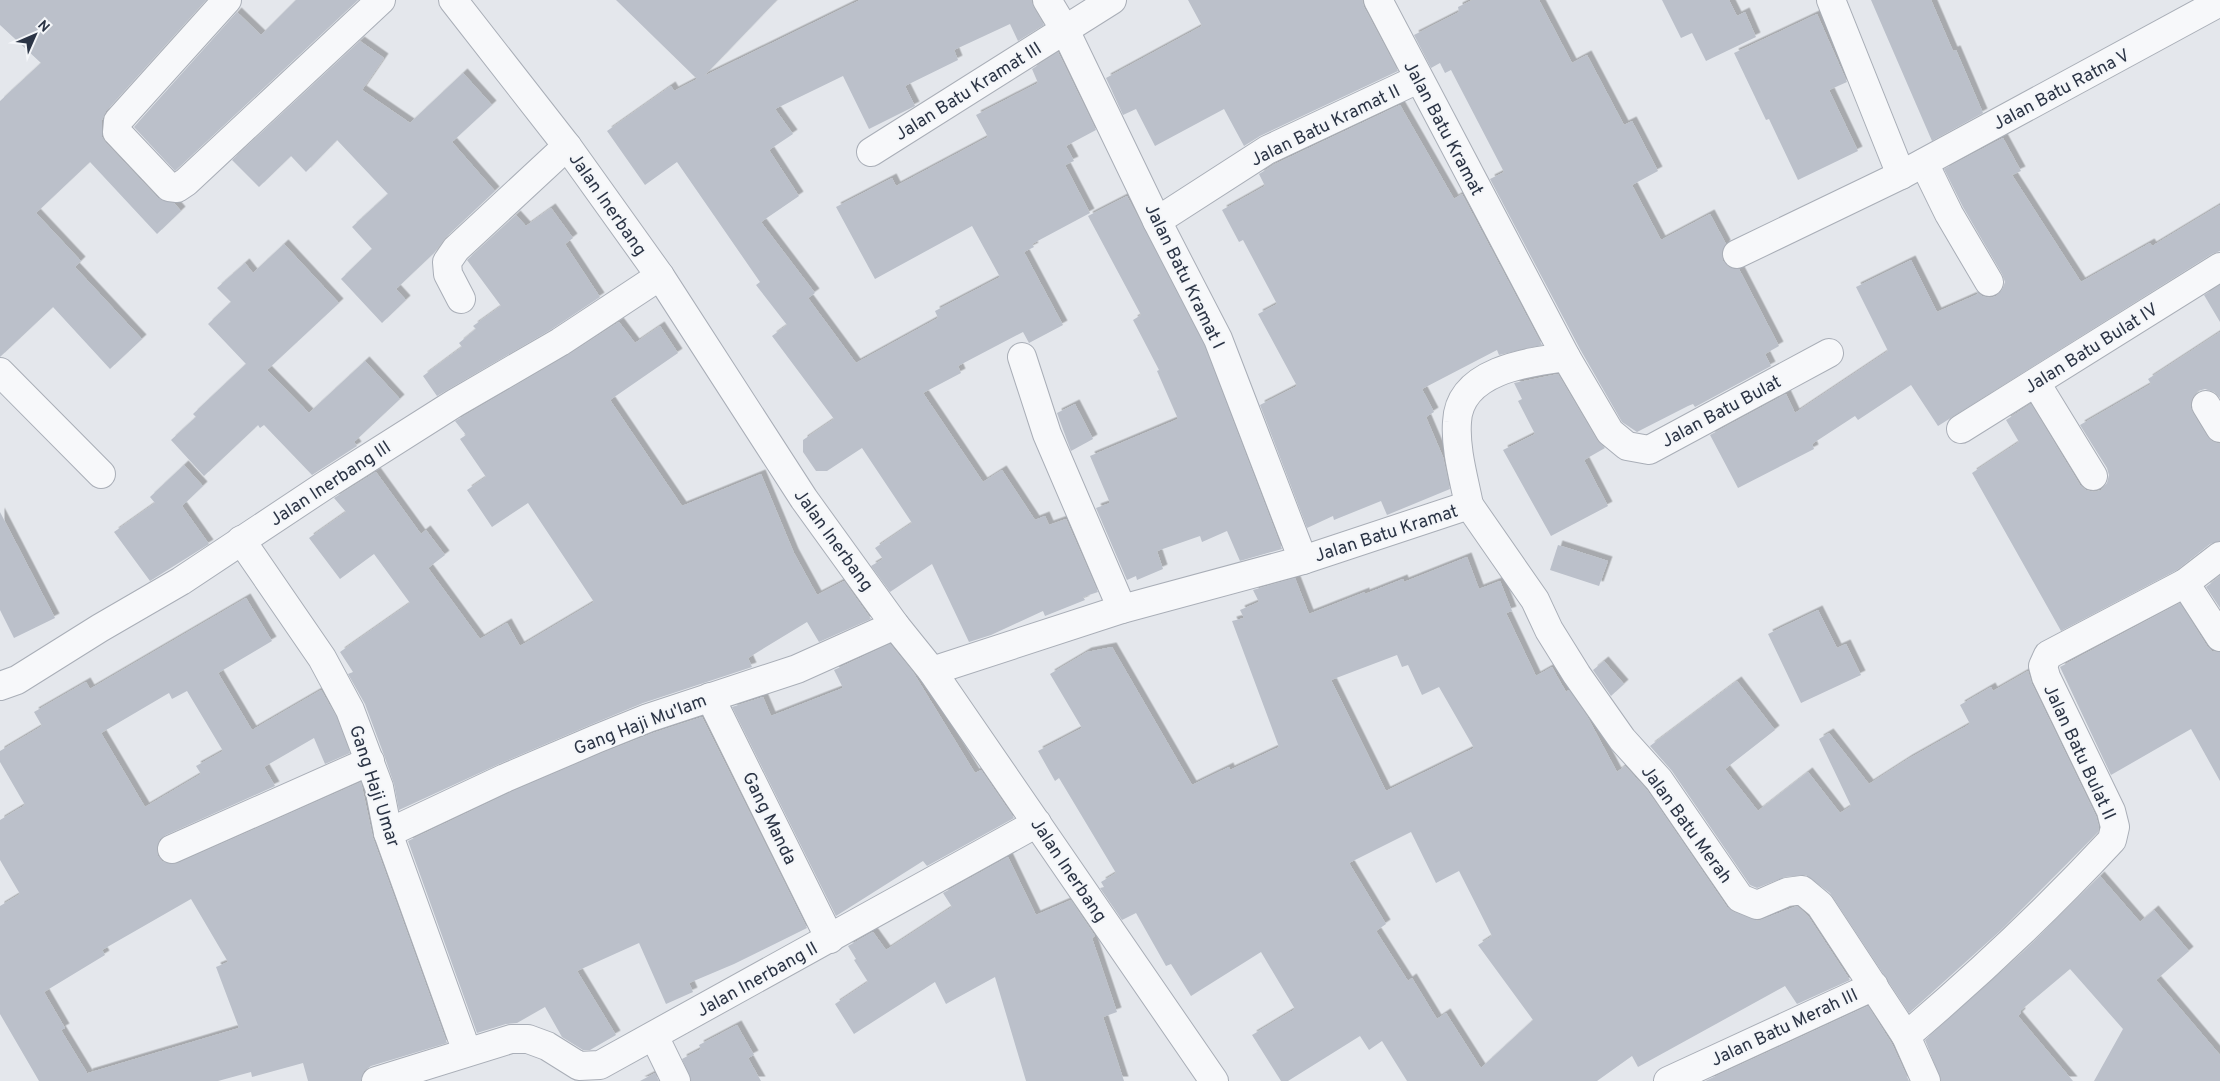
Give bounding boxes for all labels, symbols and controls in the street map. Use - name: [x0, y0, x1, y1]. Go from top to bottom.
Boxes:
- north arrow: [10, 10, 60, 60]
- text: N: [34, 17, 53, 36]
- street label: Jalan Batu Kramat III: [891, 38, 1047, 147]
- street label: Jalan Batu Ratna V: [1989, 44, 2134, 136]
- street label: Jalan Batu Kramat: [1397, 57, 1488, 200]
- street label: Jalan Batu Kramat II: [1247, 80, 1404, 173]
- street label: Jalan Inerbang: [563, 149, 651, 261]
- street label: Jalan Batu Kramat I: [1138, 200, 1229, 353]
- street label: Jalan Batu Bulat IV: [2021, 299, 2163, 400]
- street label: Jalan Batu Bulat: [1658, 371, 1786, 454]
- street label: Jalan Inerbang III: [266, 436, 396, 532]
- street label: Jalan Inerbang: [788, 485, 878, 597]
- street label: Jalan Batu Kramat: [1312, 500, 1461, 568]
- street label: Jalan Batu Bulat II: [2037, 681, 2120, 824]
- street label: Gang Haji Mu'lam: [571, 690, 710, 761]
- street label: Gang Haji Umar: [343, 723, 404, 850]
- street label: Jalan Batu Merah: [1635, 761, 1736, 889]
- street label: Gang Manda: [736, 768, 801, 869]
- street label: Jalan Inerbang: [1024, 814, 1111, 927]
- street label: Jalan Inerbang II: [693, 937, 822, 1023]
- street label: Jalan Batu Merah III: [1707, 984, 1862, 1073]

